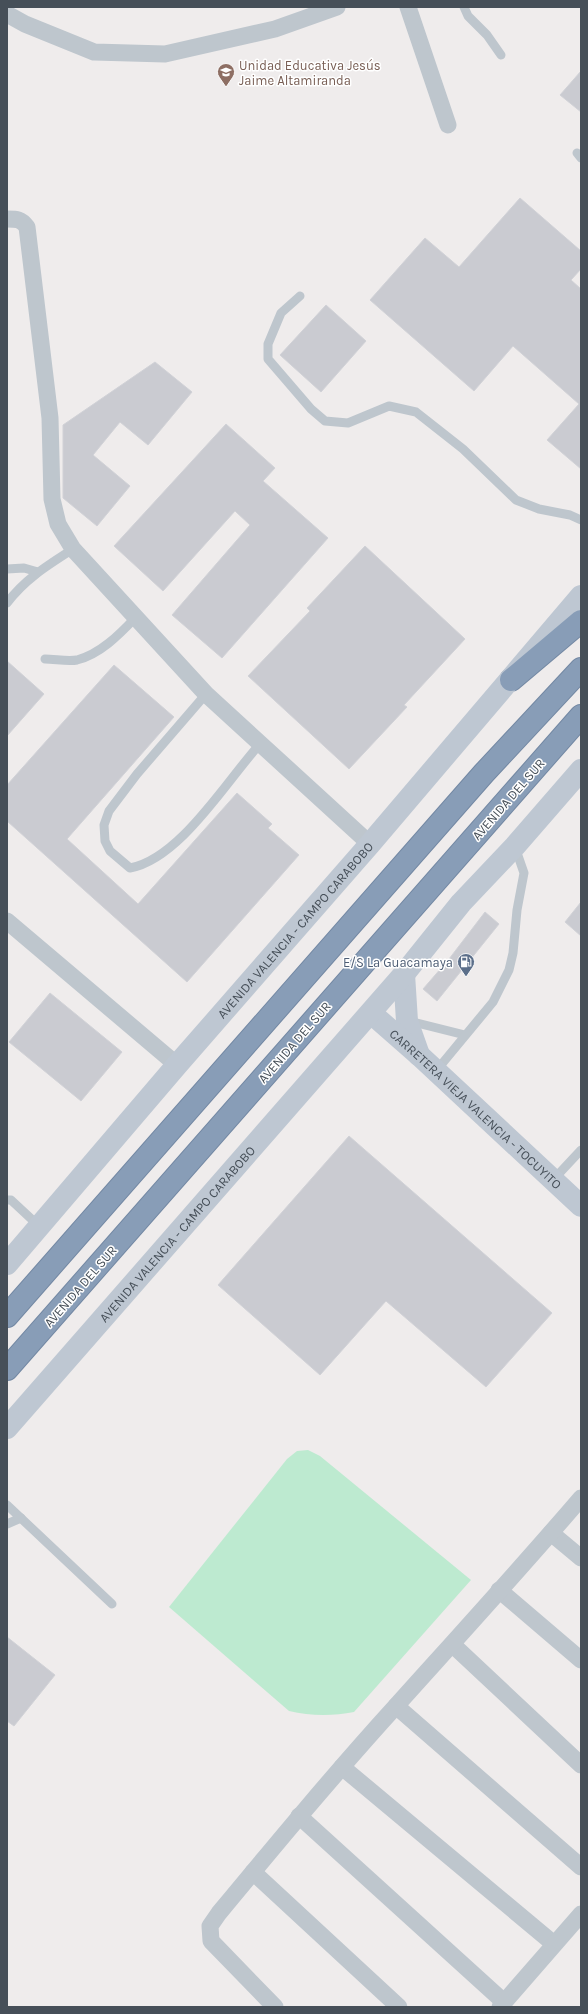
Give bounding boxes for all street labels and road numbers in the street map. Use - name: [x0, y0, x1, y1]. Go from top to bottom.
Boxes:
- street label: AVENIDA DEL SUR: [469, 756, 548, 843]
- street label: AVENIDA VALENCIA - CAMPO CARABOBO: [214, 839, 376, 1021]
- street label: AVENIDA DEL SUR: [255, 999, 334, 1086]
- street label: CARRETERA VIEJA VALENCIA - TOCUYITO: [386, 1026, 565, 1192]
- street label: AVENIDA VALENCIA - CAMPO CARABOBO: [96, 1143, 258, 1325]
- street label: AVENIDA DEL SUR: [41, 1243, 120, 1330]

